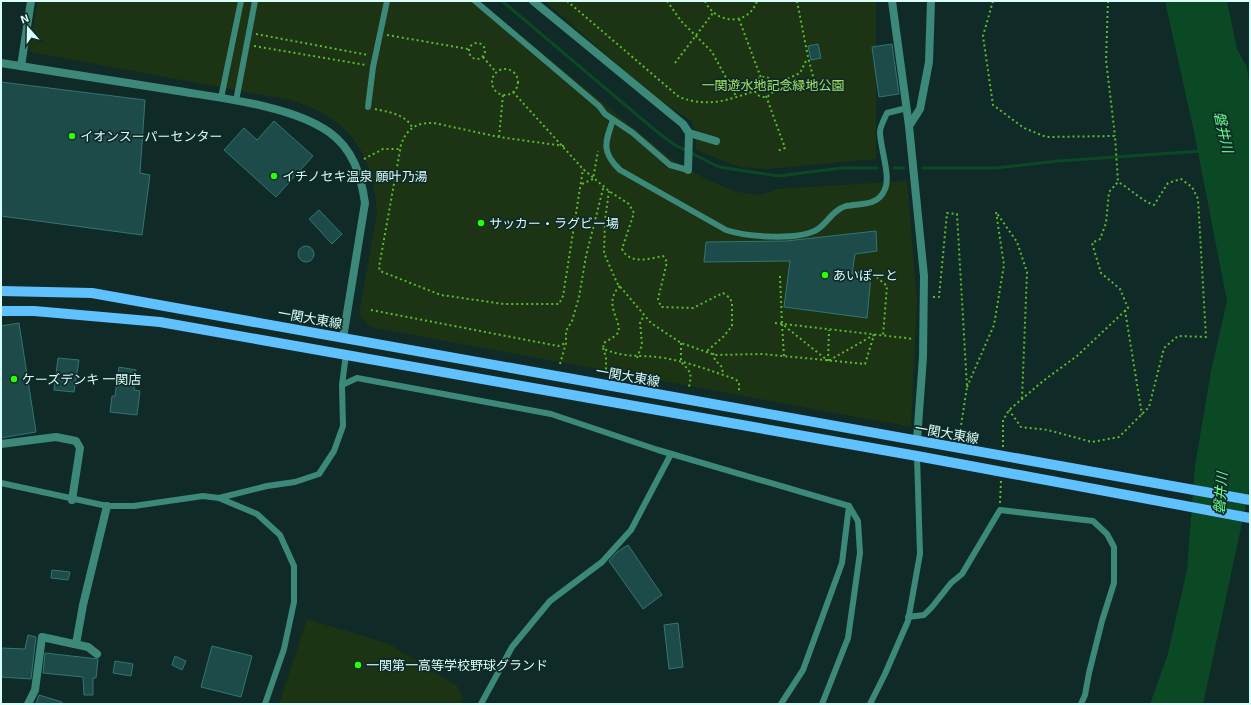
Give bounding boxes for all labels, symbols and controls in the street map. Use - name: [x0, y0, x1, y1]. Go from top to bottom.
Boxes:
- north arrow: [8, 8, 48, 48]
- text: N: [18, 11, 30, 26]
- park label: 一関遊水地記念緑地公園: [701, 77, 845, 93]
- water label: 磐井川: [1211, 110, 1237, 156]
- place label: イオンスーパーセンター: [80, 128, 223, 144]
- marker: イオンスーパーセンター: [67, 131, 77, 141]
- place label: イチノセキ温泉 願叶乃湯: [282, 168, 428, 184]
- marker: イチノセキ温泉 願叶乃湯: [269, 171, 279, 181]
- place label: サッカー・ラグビー場: [489, 215, 619, 231]
- marker: サッカー・ラグビー場: [476, 218, 486, 228]
- place label: あいぽーと: [833, 267, 898, 283]
- marker: あいぽーと: [820, 270, 830, 280]
- street label: 一関大東線: [277, 304, 343, 332]
- street label: 一関大東線: [595, 362, 661, 390]
- place label: ケーズデンキ 一関店: [22, 371, 141, 387]
- marker: ケーズデンキ 一関店: [9, 374, 19, 384]
- street label: 一関大東線: [914, 419, 980, 447]
- water label: 磐井川: [1210, 469, 1230, 515]
- place label: 一関第一高等学校野球グランド: [366, 657, 548, 673]
- marker: 一関第一高等学校野球グランド: [353, 660, 363, 670]

